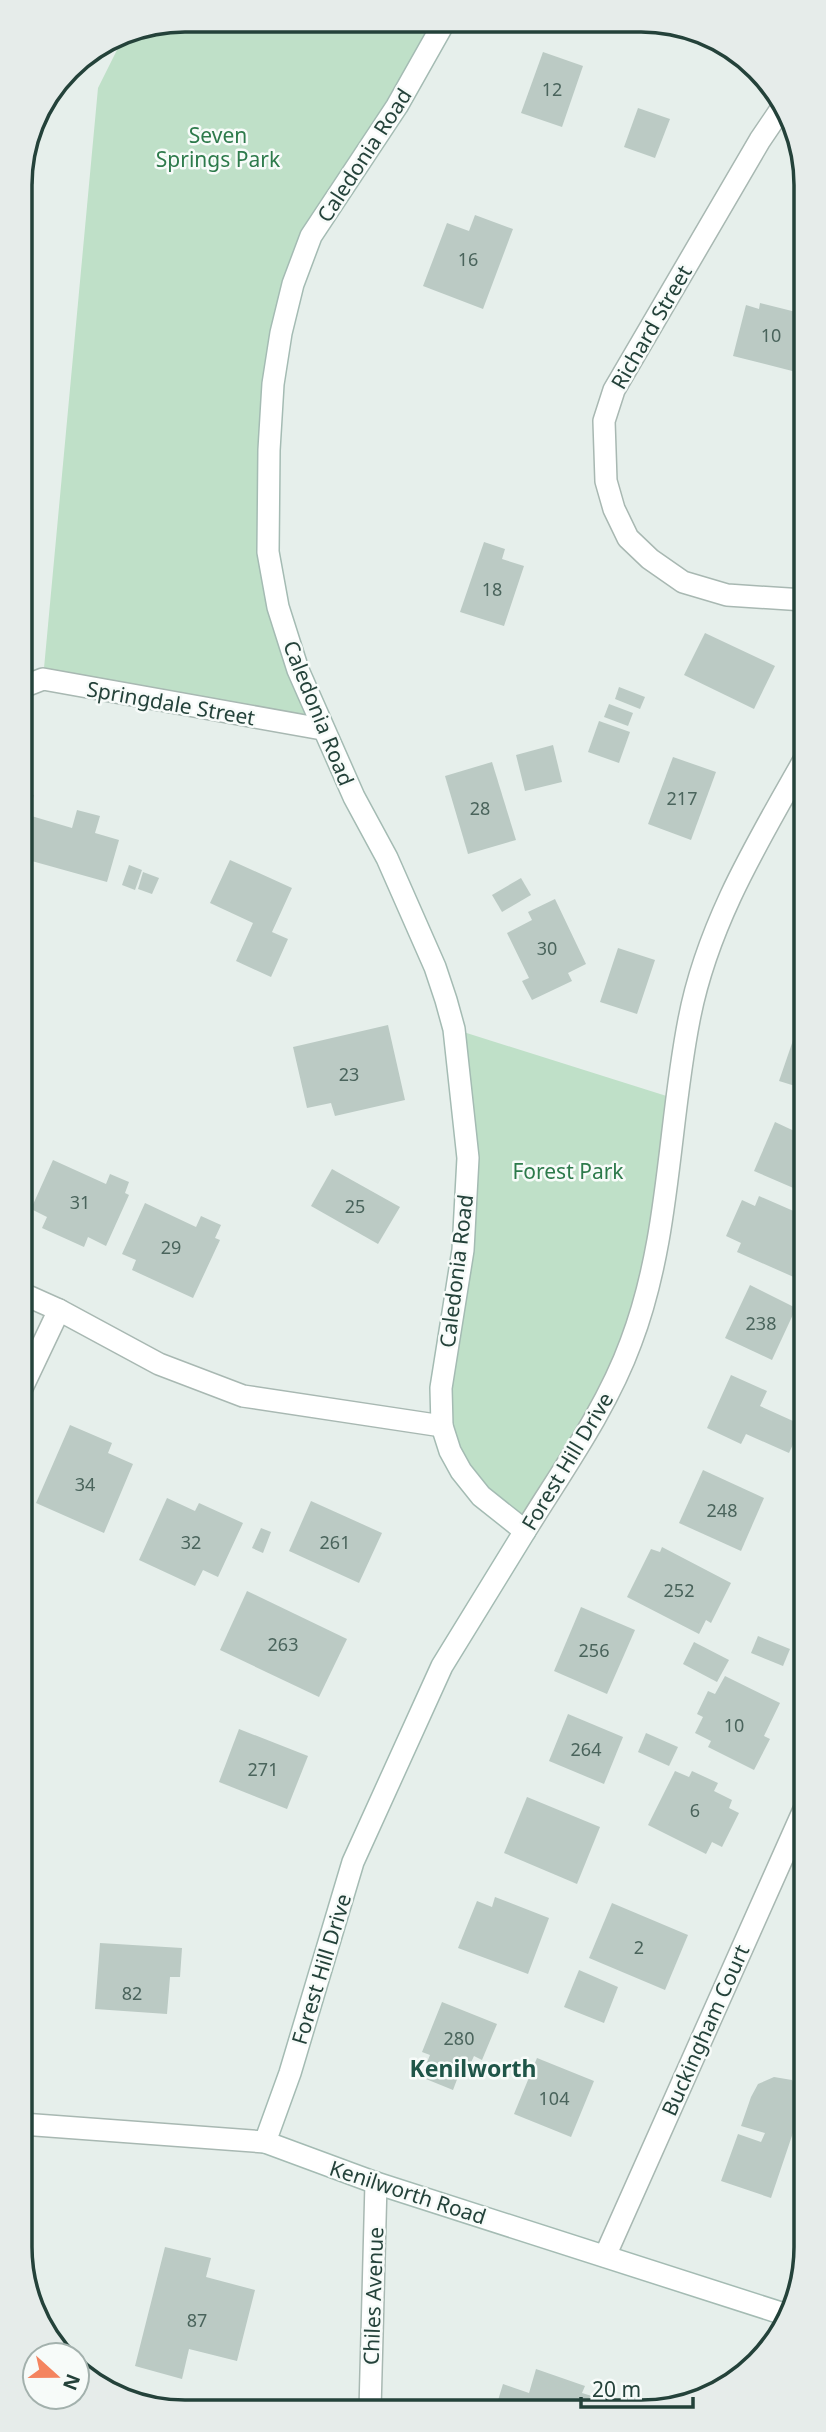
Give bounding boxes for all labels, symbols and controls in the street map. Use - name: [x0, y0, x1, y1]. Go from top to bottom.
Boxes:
- house number: 12: [542, 77, 562, 101]
- street label: Caledonia Road: [310, 83, 418, 227]
- park label: Seven Springs Park: [156, 121, 281, 173]
- house number: 16: [458, 247, 478, 271]
- street label: Richard Street: [604, 260, 698, 394]
- house number: 10: [761, 323, 781, 347]
- house number: 18: [482, 577, 502, 601]
- street label: Caledonia Road: [277, 636, 361, 790]
- street label: Springdale Street: [85, 674, 258, 732]
- house number: 217: [667, 786, 697, 810]
- house number: 28: [470, 796, 490, 820]
- house number: 30: [537, 936, 557, 960]
- house number: 23: [339, 1062, 359, 1086]
- park label: Forest Park: [512, 1157, 624, 1185]
- house number: 31: [70, 1190, 90, 1214]
- street label: Caledonia Road: [433, 1193, 479, 1349]
- house number: 25: [345, 1194, 365, 1218]
- house number: 29: [161, 1235, 181, 1259]
- house number: 238: [746, 1311, 776, 1335]
- street label: Forest Hill Drive: [515, 1387, 619, 1535]
- house number: 34: [75, 1472, 95, 1496]
- house number: 248: [707, 1498, 737, 1522]
- house number: 32: [181, 1530, 201, 1554]
- house number: 261: [320, 1530, 350, 1554]
- house number: 252: [664, 1578, 694, 1602]
- house number: 263: [268, 1632, 298, 1656]
- house number: 256: [579, 1638, 609, 1662]
- house number: 10: [724, 1713, 744, 1737]
- house number: 264: [571, 1737, 601, 1761]
- house number: 271: [248, 1757, 278, 1781]
- house number: 6: [690, 1798, 700, 1822]
- street label: Forest Hill Drive: [285, 1890, 357, 2048]
- house number: 2: [634, 1935, 644, 1959]
- street label: Buckingham Court: [655, 1940, 755, 2120]
- house number: 82: [122, 1981, 142, 2005]
- house number: 280: [444, 2026, 474, 2050]
- district label: Kenilworth: [410, 2052, 536, 2084]
- house number: 104: [539, 2086, 569, 2110]
- street label: Kenilworth Road: [326, 2153, 490, 2231]
- street label: Chiles Avenue: [357, 2226, 389, 2366]
- house number: 87: [187, 2308, 207, 2332]
- north arrow: [21, 2341, 91, 2411]
- scale bar: [581, 2366, 693, 2410]
- text: N: [57, 2370, 87, 2394]
- text: 20 m: [592, 2375, 641, 2403]

